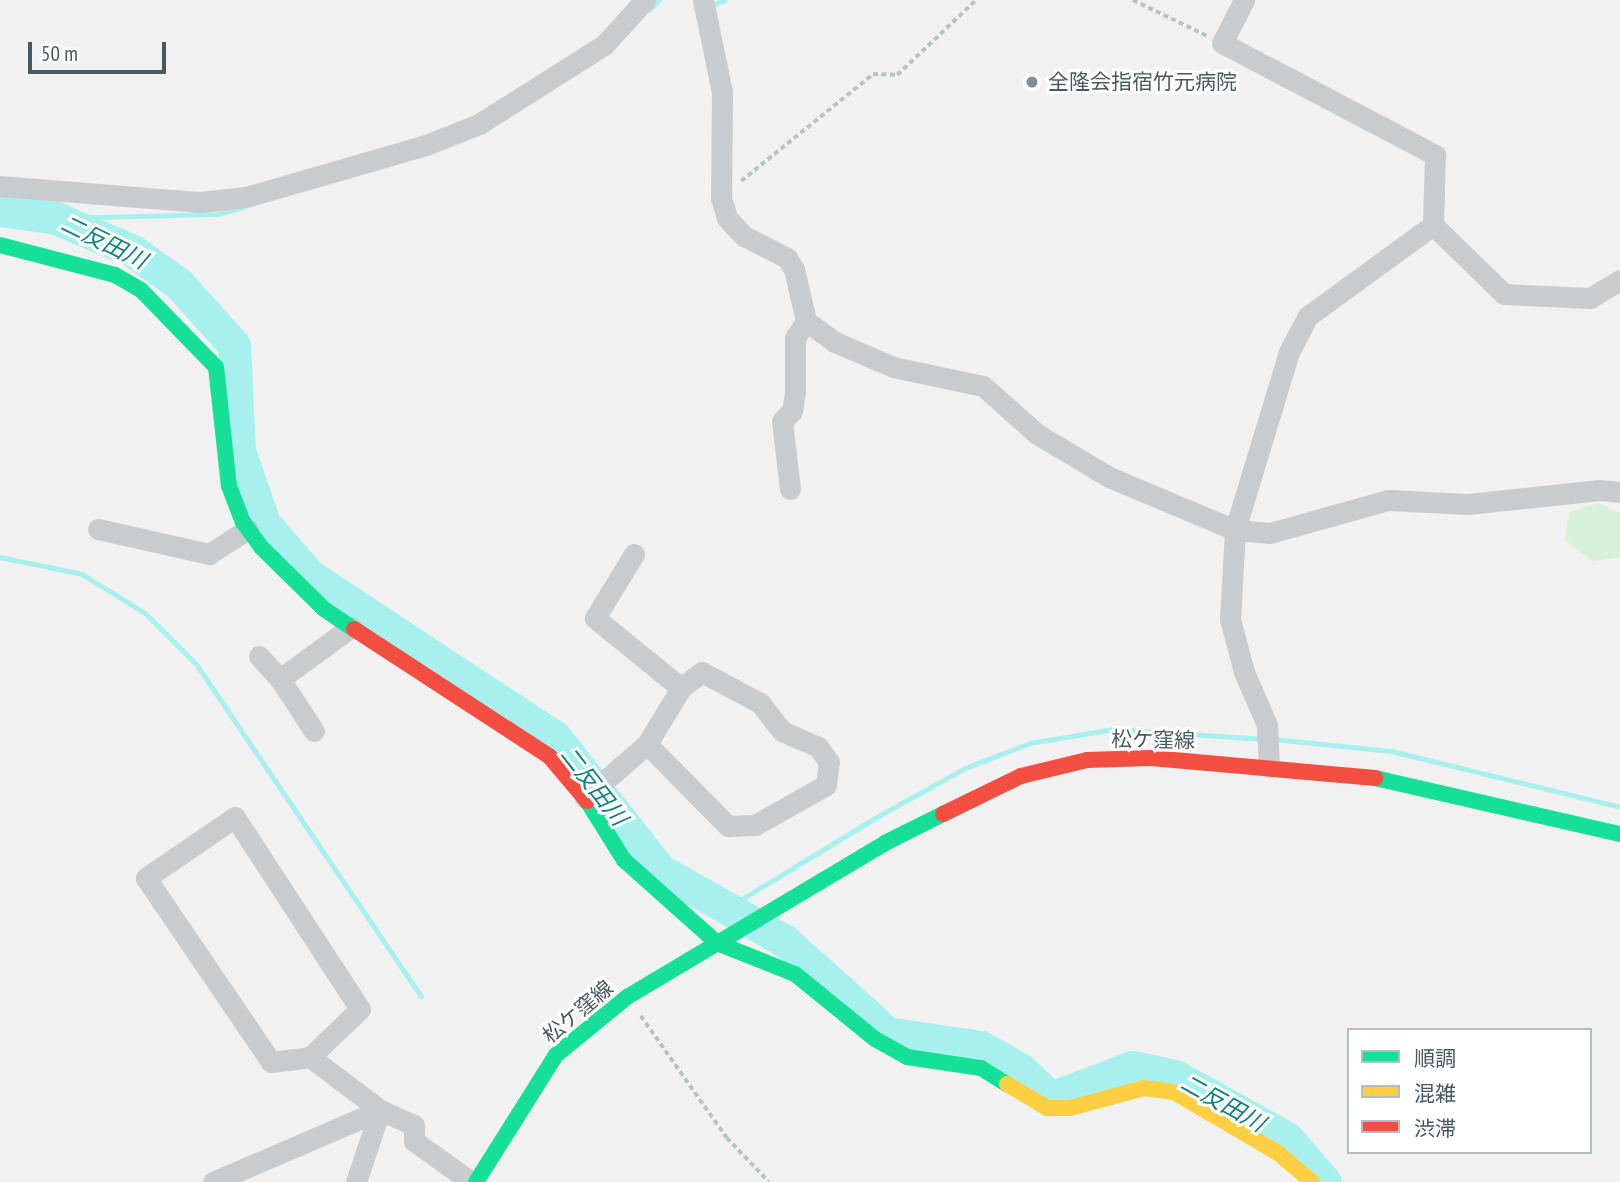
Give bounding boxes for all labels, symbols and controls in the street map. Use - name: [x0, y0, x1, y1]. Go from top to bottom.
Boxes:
- scale bar: [32, 28, 170, 72]
- text: 50 m: [41, 40, 78, 67]
- place label: 全隆会指宿竹元病院: [1048, 69, 1237, 95]
- marker: 全隆会指宿竹元病院: [1022, 72, 1042, 92]
- water label: 二反田川: [57, 209, 151, 275]
- street label: 松ケ窪線: [1111, 727, 1195, 753]
- water label: 二反田川: [555, 741, 633, 831]
- street label: 松ケ窪線: [538, 975, 618, 1049]
- legend: [1347, 1028, 1592, 1154]
- text: 順調: [1414, 1045, 1456, 1072]
- water label: 二反田川: [1176, 1069, 1270, 1137]
- text: 混雑: [1414, 1080, 1456, 1107]
- text: 渋滞: [1414, 1115, 1456, 1142]

